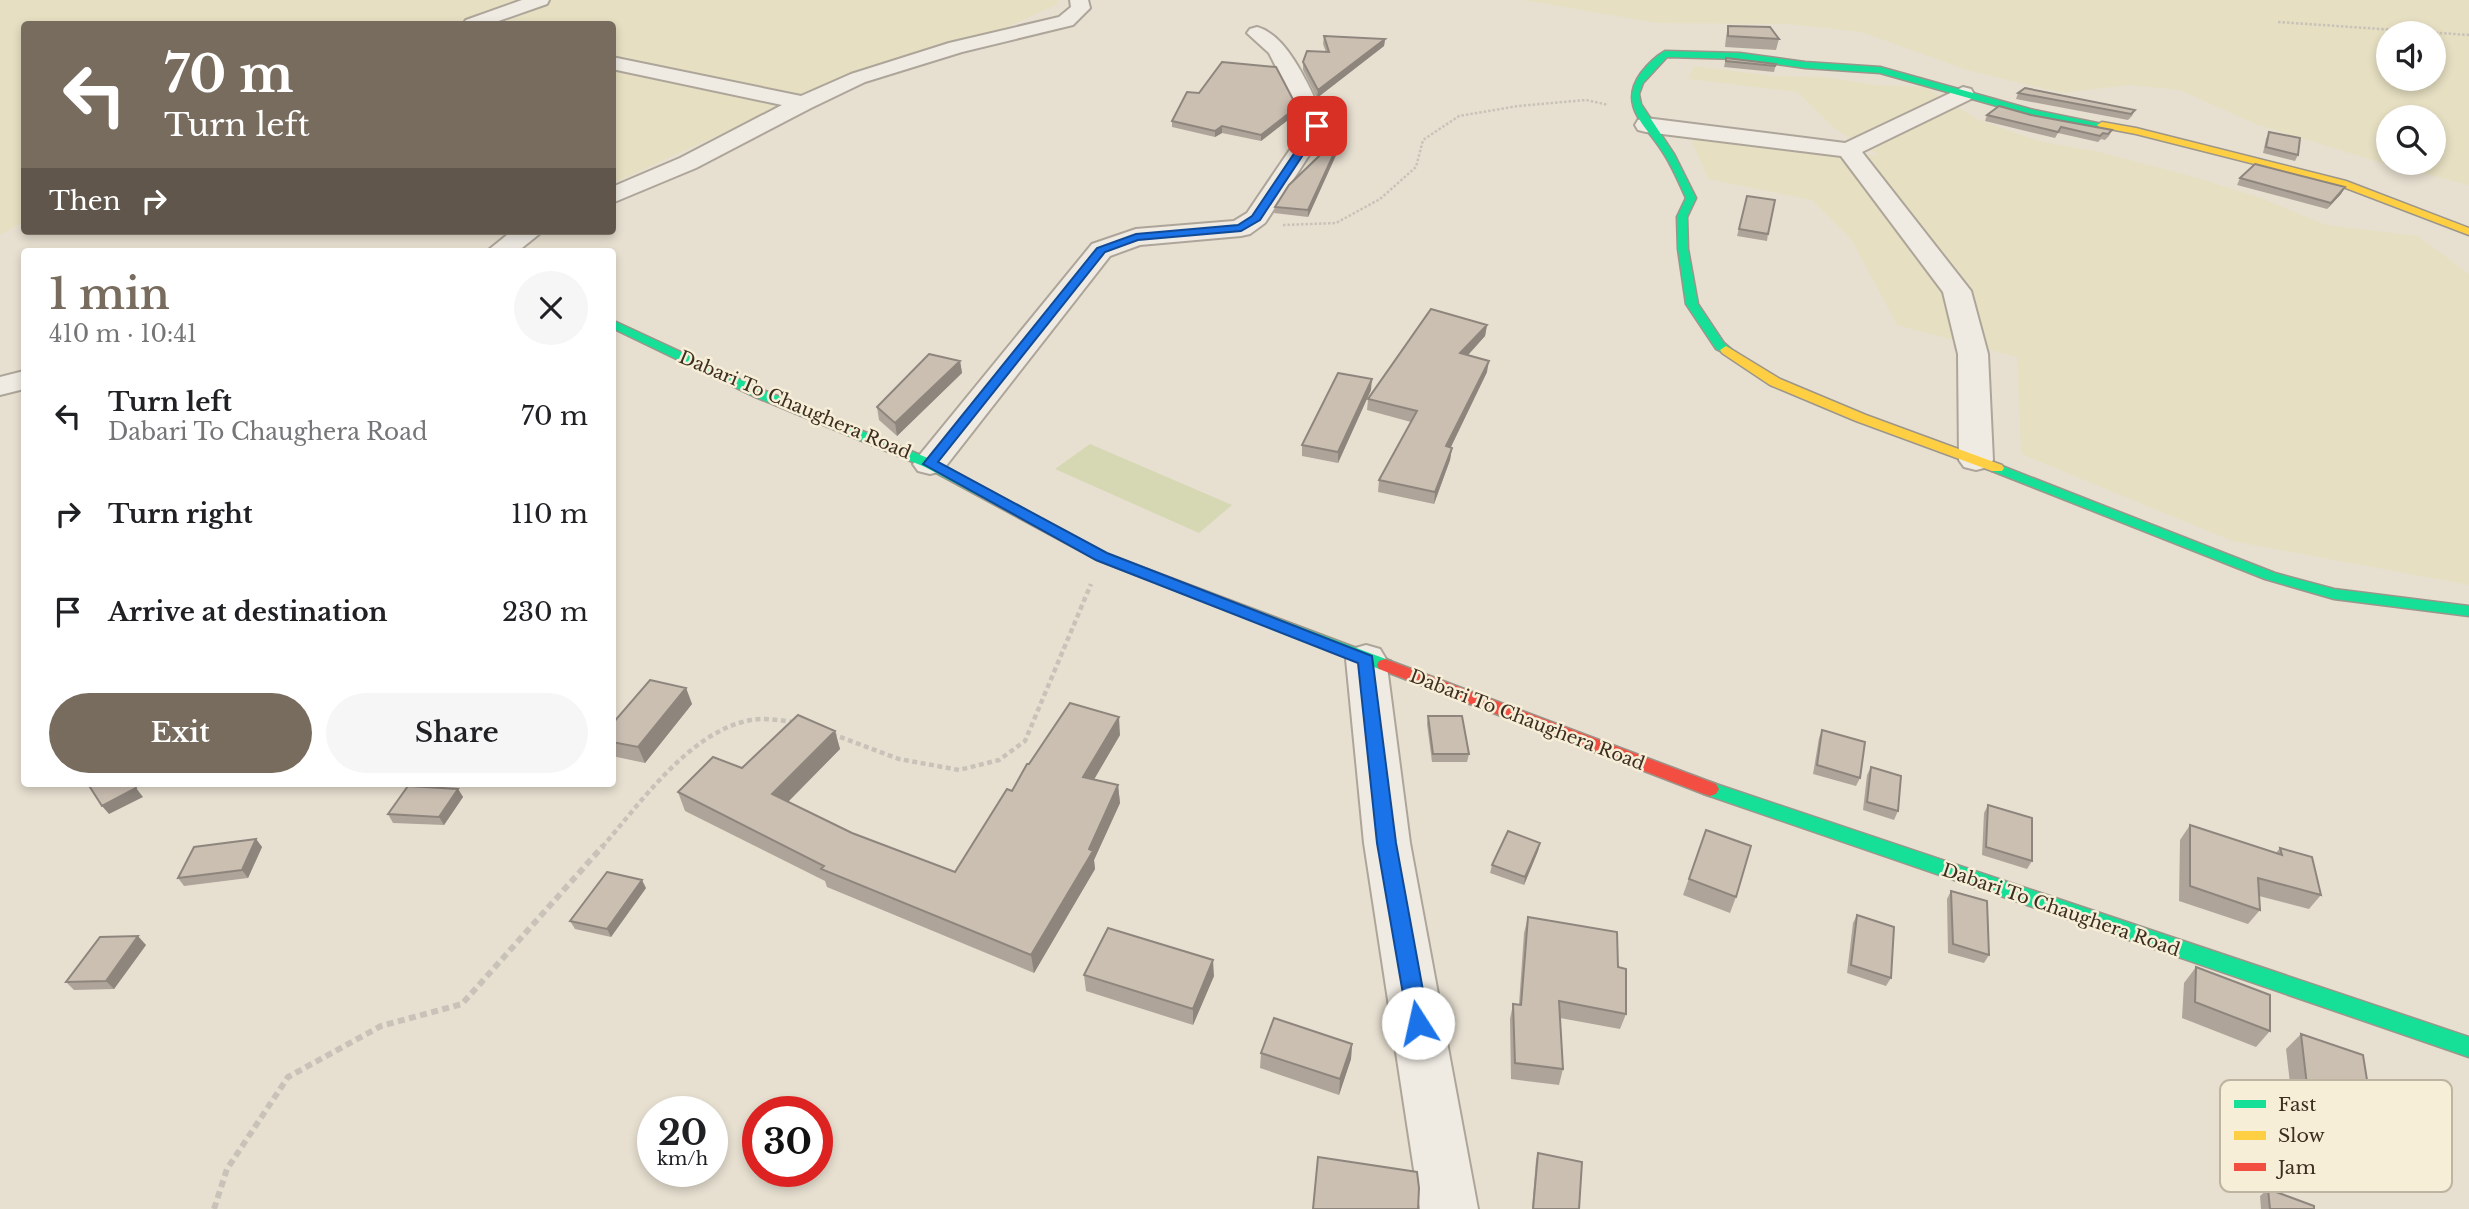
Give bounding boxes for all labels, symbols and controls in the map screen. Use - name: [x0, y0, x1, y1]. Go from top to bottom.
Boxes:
- map controls: [2376, 21, 2446, 175]
- button: sound: [2376, 21, 2446, 91]
- text: 70 m: [164, 44, 294, 105]
- icon: left: [49, 49, 140, 140]
- pin: [1287, 96, 1347, 156]
- text: Turn left: [164, 105, 310, 145]
- button: search: [2376, 105, 2446, 175]
- icon: arrive: [1298, 107, 1336, 145]
- icon: right: [135, 182, 173, 220]
- text: Then: [49, 185, 121, 217]
- text: 1 min: [49, 268, 170, 320]
- button: close: [514, 271, 588, 345]
- text: 410 m · 10:41: [49, 320, 197, 348]
- street label: Dabari To Chaughera Road: [676, 346, 914, 464]
- text: Turn left: [108, 386, 232, 418]
- icon: left: [49, 397, 87, 435]
- text: 70 m: [521, 400, 588, 432]
- text: Dabari To Chaughera Road: [108, 418, 427, 446]
- icon: right: [49, 495, 87, 533]
- text: Turn right: [108, 498, 253, 530]
- text: 110 m: [511, 498, 588, 530]
- icon: arrive: [49, 593, 87, 631]
- text: Arrive at destination: [108, 596, 388, 628]
- text: 230 m: [502, 596, 588, 628]
- street label: Dabari To Chaughera Road: [1406, 665, 1648, 775]
- button: Exit: [49, 693, 312, 773]
- button: Share: [326, 693, 588, 773]
- street label: Dabari To Chaughera Road: [1939, 859, 2183, 961]
- position arrow: [1381, 986, 1455, 1060]
- legend: [2220, 1080, 2452, 1192]
- text: Fast: [2278, 1093, 2317, 1116]
- speed limit sign: 30: [742, 1096, 833, 1187]
- text: 20: [658, 1111, 707, 1154]
- text: Slow: [2278, 1124, 2325, 1147]
- text: km/h: [657, 1148, 708, 1170]
- text: Jam: [2275, 1156, 2316, 1179]

